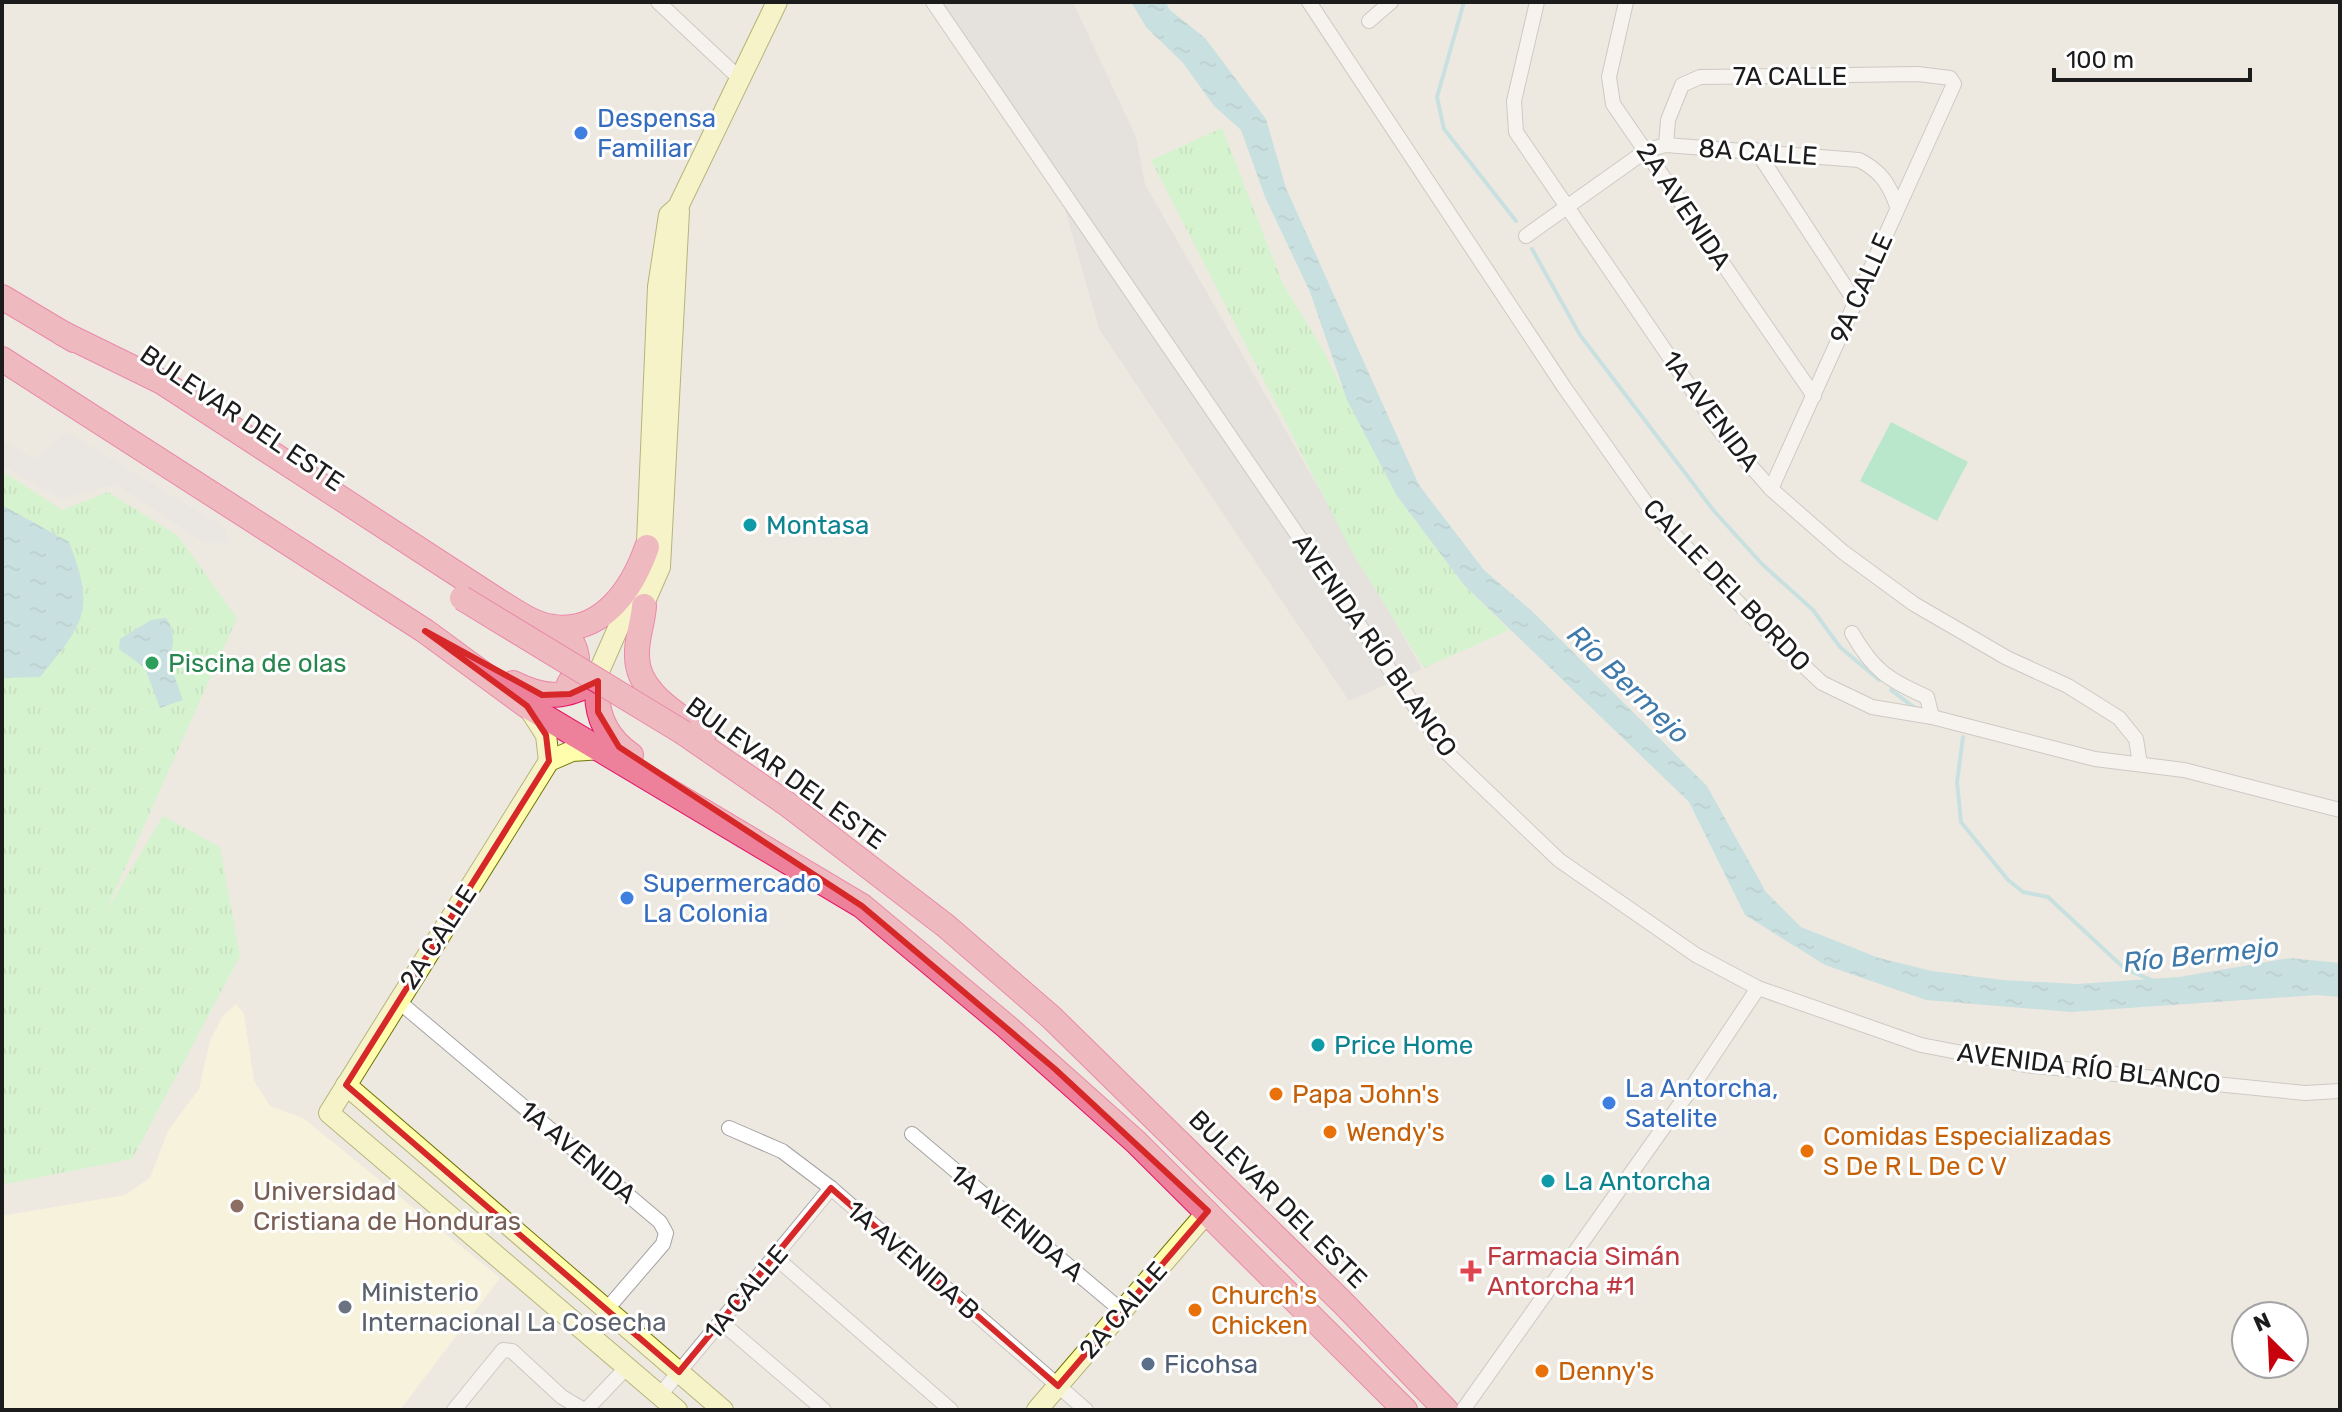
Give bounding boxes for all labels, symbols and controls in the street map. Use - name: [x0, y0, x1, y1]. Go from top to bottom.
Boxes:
- scale bar: [2054, 32, 2250, 82]
- text: 100 m: [2066, 46, 2134, 74]
- street label: 7A CALLE: [1733, 61, 1847, 92]
- place label: Despensa Familiar: [597, 103, 716, 164]
- marker: Despensa Familiar: [572, 124, 590, 142]
- street label: 8A CALLE: [1697, 133, 1819, 172]
- street label: 2A AVENIDA: [1630, 137, 1737, 276]
- street label: 9A CALLE: [1823, 228, 1899, 348]
- street label: BULEVAR DEL ESTE: [134, 339, 349, 498]
- street label: 1A AVENIDA: [1655, 345, 1766, 478]
- street label: CALLE DEL BORDO: [1636, 493, 1817, 678]
- place label: Montasa: [766, 510, 869, 541]
- marker: Montasa: [741, 516, 759, 534]
- street label: AVENIDA RÍO BLANCO: [1286, 528, 1463, 763]
- water label: Río Bermejo: [1561, 618, 1697, 751]
- place label: Piscina de olas: [168, 648, 347, 679]
- marker: Piscina de olas: [143, 654, 161, 672]
- street label: BULEVAR DEL ESTE: [680, 691, 891, 856]
- place label: Supermercado La Colonia: [643, 868, 821, 929]
- street label: 2A CALLE: [393, 879, 484, 995]
- marker: Supermercado La Colonia: [618, 889, 636, 907]
- water label: Río Bermejo: [2121, 930, 2281, 979]
- place label: Price Home: [1334, 1030, 1473, 1061]
- marker: Price Home: [1309, 1036, 1327, 1054]
- street label: AVENIDA RÍO BLANCO: [1955, 1037, 2223, 1100]
- place label: La Antorcha, Satelite: [1625, 1073, 1778, 1134]
- place label: Papa John's: [1292, 1079, 1440, 1110]
- marker: Papa John's: [1267, 1085, 1285, 1103]
- marker: La Antorcha, Satelite: [1600, 1094, 1618, 1112]
- street label: 1A AVENIDA: [513, 1095, 642, 1210]
- street label: BULEVAR DEL ESTE: [1182, 1104, 1373, 1295]
- place label: Wendy's: [1346, 1117, 1445, 1148]
- place label: Comidas Especializadas S De R L De C V: [1823, 1121, 2111, 1182]
- marker: Wendy's: [1321, 1123, 1339, 1141]
- marker: Comidas Especializadas S De R L De C V: [1798, 1142, 1816, 1160]
- street label: 1A AVENIDA A: [943, 1158, 1090, 1288]
- place label: La Antorcha: [1564, 1166, 1711, 1197]
- marker: La Antorcha: [1539, 1172, 1557, 1190]
- place label: Universidad Cristiana de Honduras: [253, 1176, 521, 1237]
- street label: 1A AVENIDA B: [840, 1194, 985, 1326]
- marker: Universidad Cristiana de Honduras: [228, 1197, 246, 1215]
- street label: 1A CALLE: [698, 1239, 795, 1346]
- place label: Farmacia Simán Antorcha #1: [1487, 1241, 1680, 1302]
- street label: 2A CALLE: [1073, 1256, 1174, 1365]
- marker: Farmacia Simán Antorcha #1: [1462, 1262, 1480, 1280]
- place label: Ministerio Internacional La Cosecha: [361, 1277, 667, 1338]
- place label: Church's Chicken: [1211, 1280, 1317, 1341]
- marker: Ministerio Internacional La Cosecha: [336, 1298, 354, 1316]
- north arrow: [2230, 1300, 2310, 1380]
- marker: Church's Chicken: [1186, 1301, 1204, 1319]
- text: N: [2249, 1307, 2275, 1338]
- place label: Ficohsa: [1164, 1349, 1258, 1380]
- marker: Ficohsa: [1139, 1355, 1157, 1373]
- place label: Denny's: [1558, 1356, 1654, 1387]
- marker: Denny's: [1533, 1362, 1551, 1380]

